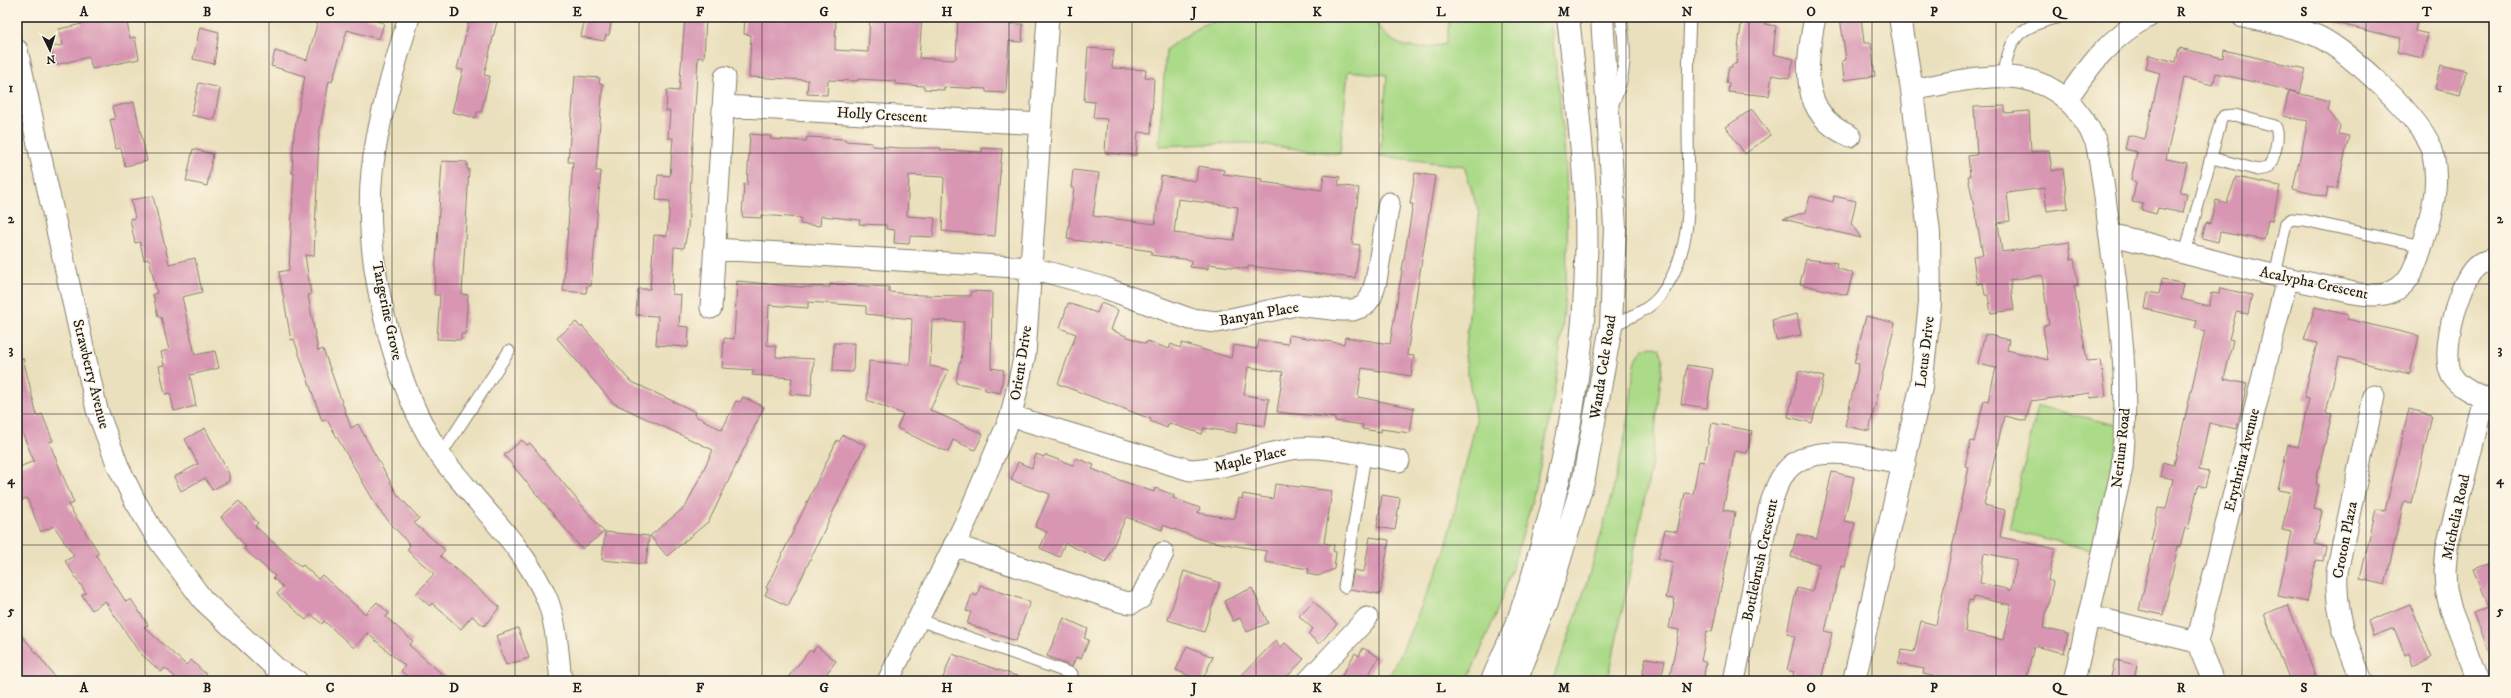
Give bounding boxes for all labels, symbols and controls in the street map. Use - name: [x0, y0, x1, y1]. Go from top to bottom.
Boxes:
- text: A: [79, 4, 89, 20]
- text: B: [203, 4, 211, 20]
- text: C: [326, 4, 335, 20]
- text: D: [449, 4, 459, 20]
- text: E: [572, 4, 582, 20]
- text: F: [696, 4, 705, 20]
- text: G: [819, 4, 829, 20]
- text: H: [942, 4, 953, 20]
- text: I: [1067, 4, 1073, 20]
- text: J: [1189, 4, 1197, 21]
- text: K: [1312, 4, 1322, 20]
- text: L: [1436, 4, 1446, 20]
- text: M: [1558, 4, 1570, 20]
- text: N: [1682, 4, 1693, 20]
- text: O: [1806, 4, 1816, 20]
- text: P: [1930, 4, 1938, 20]
- text: Q: [2052, 4, 2068, 20]
- text: R: [2177, 4, 2186, 20]
- text: S: [2301, 4, 2308, 20]
- text: T: [2421, 4, 2433, 20]
- north arrow: [30, 30, 70, 70]
- text: N: [46, 52, 56, 66]
- text: 1: [9, 80, 14, 96]
- text: 1: [2498, 80, 2503, 96]
- street label: Holly Crescent: [836, 103, 928, 127]
- text: 2: [8, 211, 15, 227]
- text: 2: [2497, 211, 2504, 227]
- street label: Tangerine Grove: [367, 260, 407, 362]
- street label: Acalypha Crescent: [2258, 262, 2370, 304]
- street label: Banyan Place: [1218, 298, 1300, 330]
- street label: Wanda Cele Road: [1585, 313, 1621, 421]
- street label: Lotus Drive: [1911, 315, 1939, 389]
- street label: Strawberry Avenue: [68, 317, 114, 431]
- street label: Orient Drive: [1006, 324, 1036, 402]
- text: 3: [9, 342, 14, 358]
- text: 3: [2498, 342, 2503, 358]
- street label: Nerium Road: [2107, 406, 2135, 489]
- street label: Erythrina Avenue: [2220, 406, 2264, 514]
- street label: Maple Place: [1212, 441, 1288, 477]
- text: 4: [6, 472, 15, 489]
- street label: Michelia Road: [2438, 472, 2474, 562]
- text: 4: [2495, 472, 2504, 489]
- street label: Bottlebrush Crescent: [1738, 497, 1782, 623]
- street label: Croton Plaza: [2328, 499, 2362, 580]
- text: 5: [7, 603, 15, 619]
- text: 5: [2496, 603, 2504, 619]
- text: A: [79, 680, 89, 696]
- text: B: [203, 680, 211, 696]
- text: C: [326, 680, 335, 696]
- text: D: [449, 680, 459, 696]
- text: E: [572, 680, 582, 696]
- text: F: [696, 680, 705, 696]
- text: G: [819, 680, 829, 696]
- text: H: [942, 680, 953, 696]
- text: I: [1067, 680, 1073, 696]
- text: J: [1189, 680, 1197, 697]
- text: K: [1312, 680, 1322, 696]
- text: L: [1436, 680, 1446, 696]
- text: M: [1558, 680, 1570, 696]
- text: N: [1682, 680, 1693, 696]
- text: O: [1806, 680, 1816, 696]
- text: P: [1930, 680, 1938, 696]
- text: Q: [2052, 680, 2068, 696]
- text: R: [2177, 680, 2186, 696]
- text: S: [2301, 680, 2308, 696]
- text: T: [2421, 680, 2433, 696]

